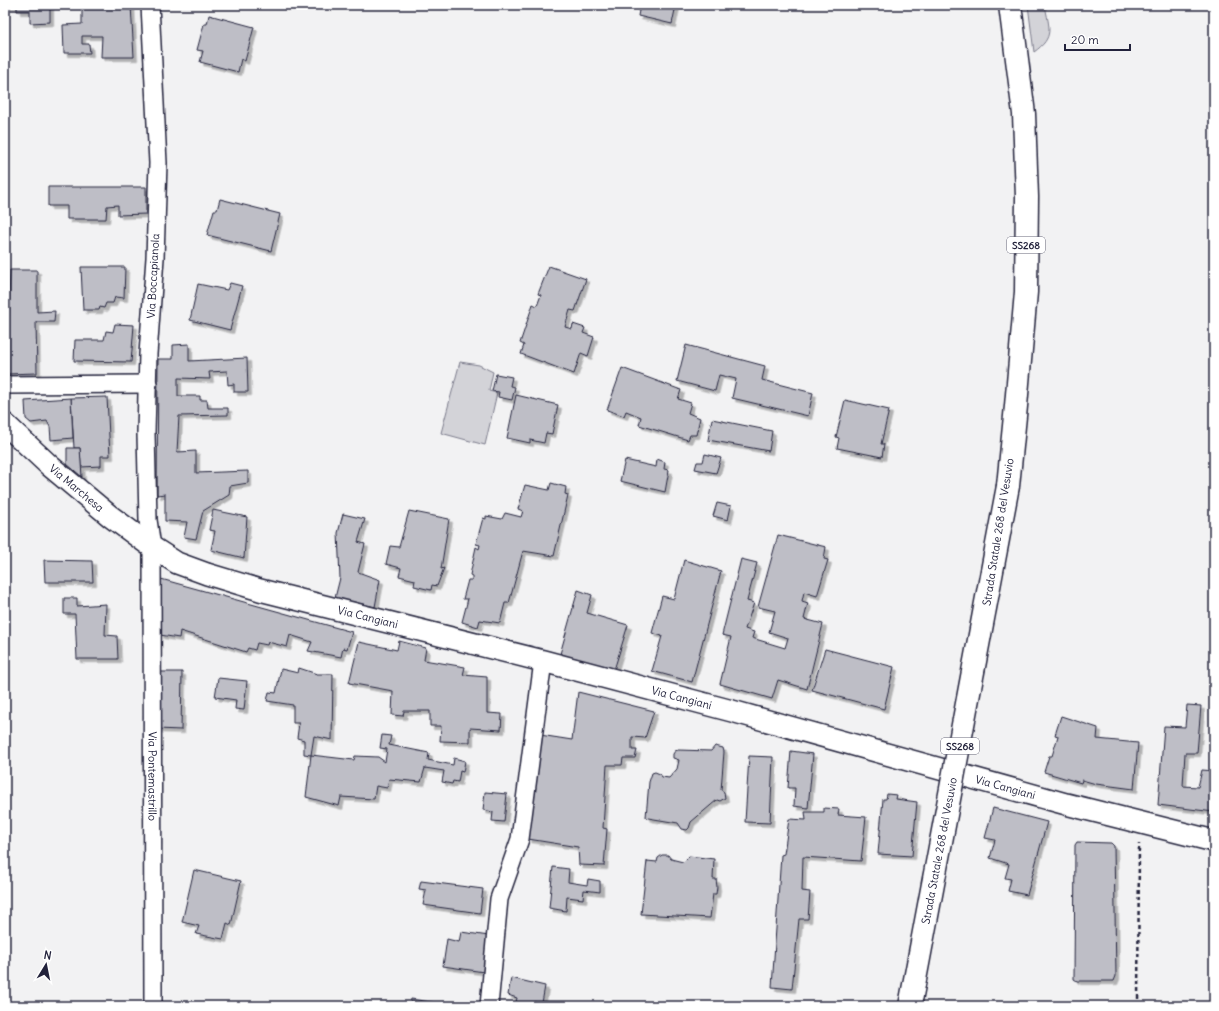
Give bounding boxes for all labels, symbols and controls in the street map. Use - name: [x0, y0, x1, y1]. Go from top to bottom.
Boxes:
- scale bar: [1065, 26, 1130, 52]
- text: 20 m: [1071, 32, 1099, 47]
- street label: Via Boccapianola: [144, 233, 162, 319]
- road number: SS268: [1007, 237, 1045, 253]
- street label: Strada Statale 268 del Vesuvio: [979, 457, 1017, 607]
- street label: Via Marchesa: [46, 461, 107, 515]
- street label: Via Cangiani: [336, 603, 399, 631]
- street label: Via Cangiani: [650, 683, 713, 712]
- street label: Via Pontemastrillo: [145, 731, 160, 821]
- road number: SS268: [941, 738, 979, 754]
- street label: Via Cangiani: [974, 772, 1037, 802]
- street label: Strada Statale 268 del Vesuvio: [919, 776, 960, 925]
- north arrow: [26, 945, 66, 985]
- text: N: [43, 948, 53, 963]

